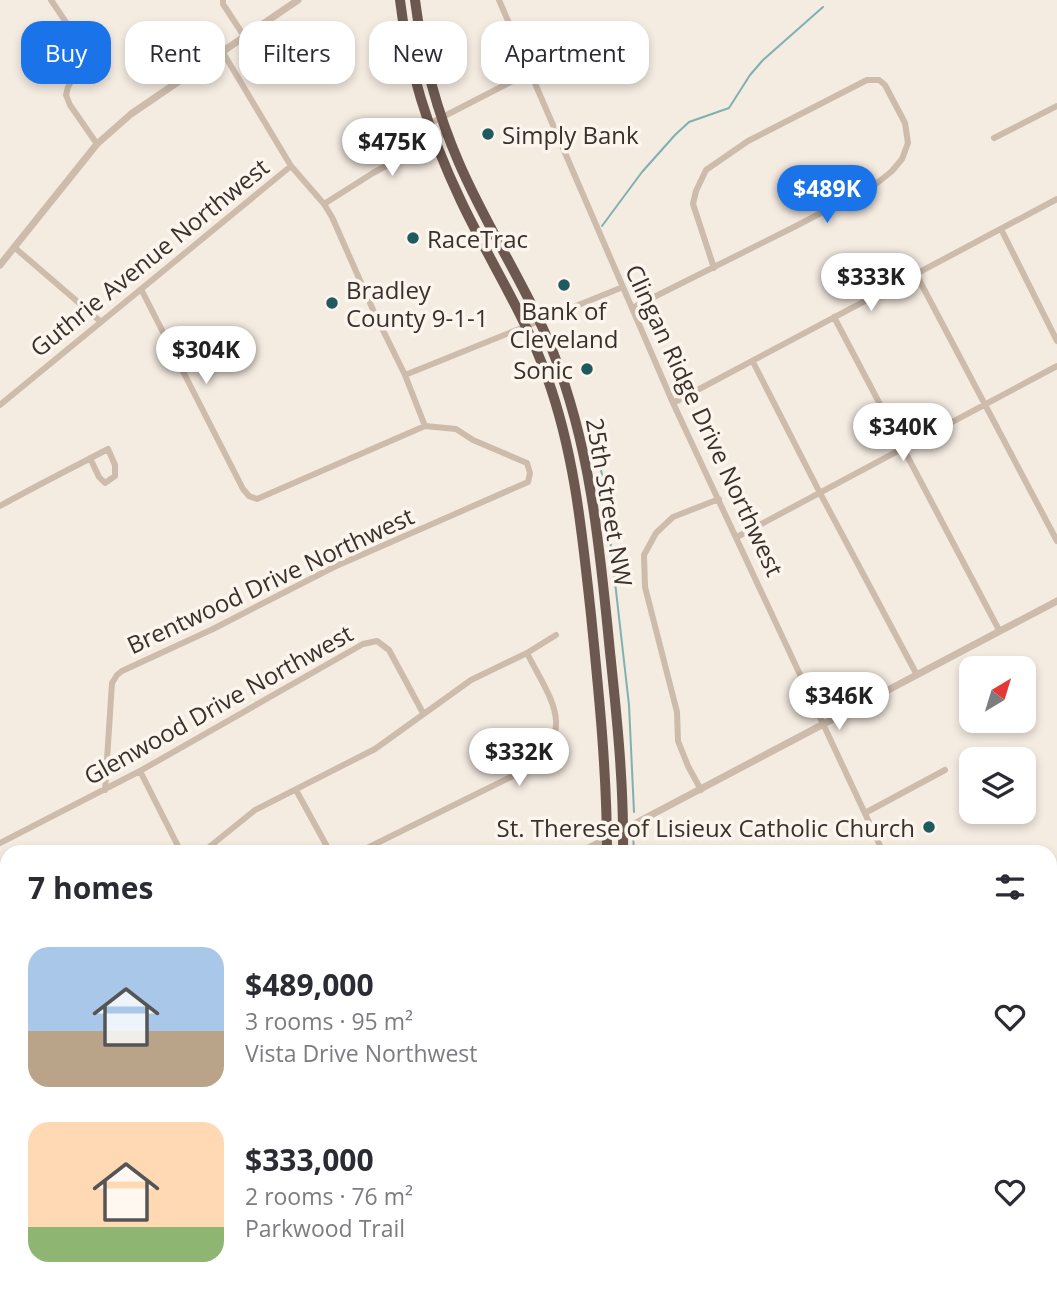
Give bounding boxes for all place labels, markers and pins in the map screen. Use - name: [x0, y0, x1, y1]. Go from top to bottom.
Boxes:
- pin: $475K: [343, 118, 441, 178]
- place label: Simply Bank: [502, 118, 639, 151]
- marker: Simply Bank: [480, 126, 496, 142]
- pin: $489K: [778, 166, 876, 225]
- place label: RaceTrac: [427, 222, 528, 255]
- marker: RaceTrac: [405, 230, 421, 246]
- pin: $333K: [822, 254, 920, 313]
- place label: Bradley County 9-1-1: [346, 273, 488, 334]
- marker: Bank of Cleveland: [556, 277, 572, 293]
- place label: Bank of Cleveland: [510, 294, 618, 355]
- marker: Bradley County 9-1-1: [324, 295, 340, 311]
- pin: $304K: [157, 326, 255, 386]
- place label: Sonic: [513, 353, 573, 386]
- marker: Sonic: [579, 361, 595, 377]
- pin: $340K: [854, 404, 952, 463]
- pin: $346K: [790, 672, 888, 732]
- pin: $332K: [470, 728, 568, 788]
- place label: St. Therese of Lisieux Catholic Church: [496, 811, 915, 844]
- marker: St. Therese of Lisieux Catholic Church: [921, 819, 937, 835]

